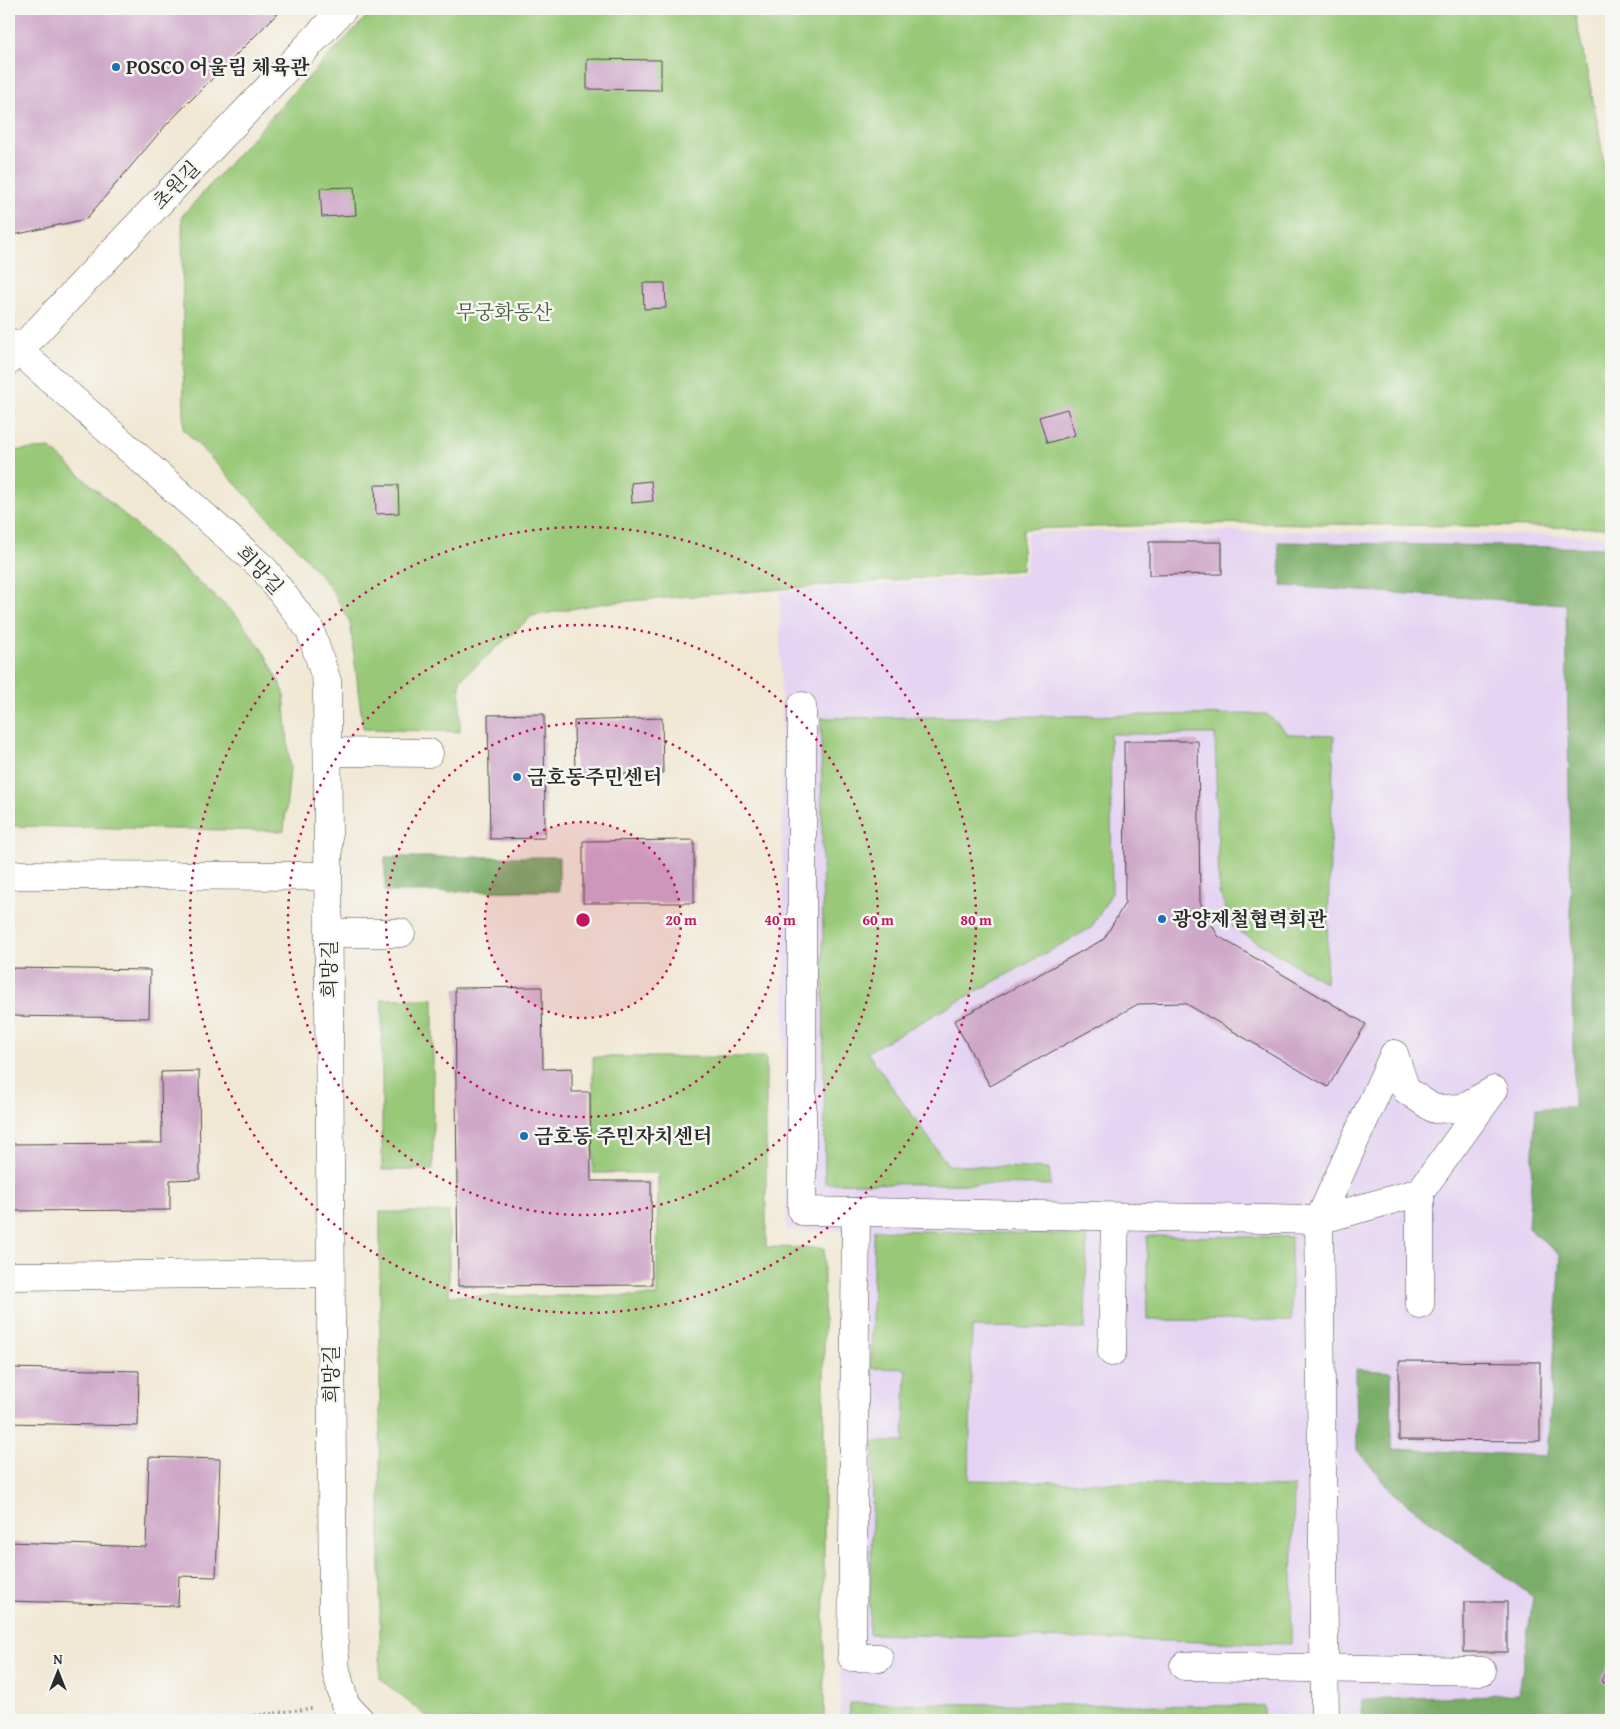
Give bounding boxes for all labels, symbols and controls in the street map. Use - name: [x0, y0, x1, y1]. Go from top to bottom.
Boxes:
- place label: POSCO 어울림 체육관: [126, 52, 310, 81]
- marker: POSCO 어울림 체육관: [110, 61, 122, 73]
- street label: 초원길: [145, 154, 206, 216]
- park label: 무궁화동산: [456, 297, 553, 326]
- street label: 희망길: [230, 539, 291, 601]
- place label: 금호동주민센터: [527, 762, 662, 791]
- marker: 금호동주민센터: [511, 771, 523, 783]
- place label: 광양제철협력회관: [1172, 904, 1327, 933]
- text: 20 m: [665, 909, 697, 930]
- text: 40 m: [764, 909, 796, 930]
- text: 60 m: [862, 909, 894, 930]
- text: 80 m: [960, 909, 992, 930]
- centre of rings: [574, 911, 592, 929]
- marker: 광양제철협력회관: [1156, 913, 1168, 925]
- street label: 희망길: [314, 940, 343, 998]
- place label: 금호동 주민자치센터: [534, 1121, 712, 1150]
- marker: 금호동 주민자치센터: [518, 1130, 530, 1142]
- street label: 희망길: [316, 1345, 345, 1403]
- north arrow: [32, 1646, 82, 1696]
- text: N: [53, 1649, 63, 1669]

